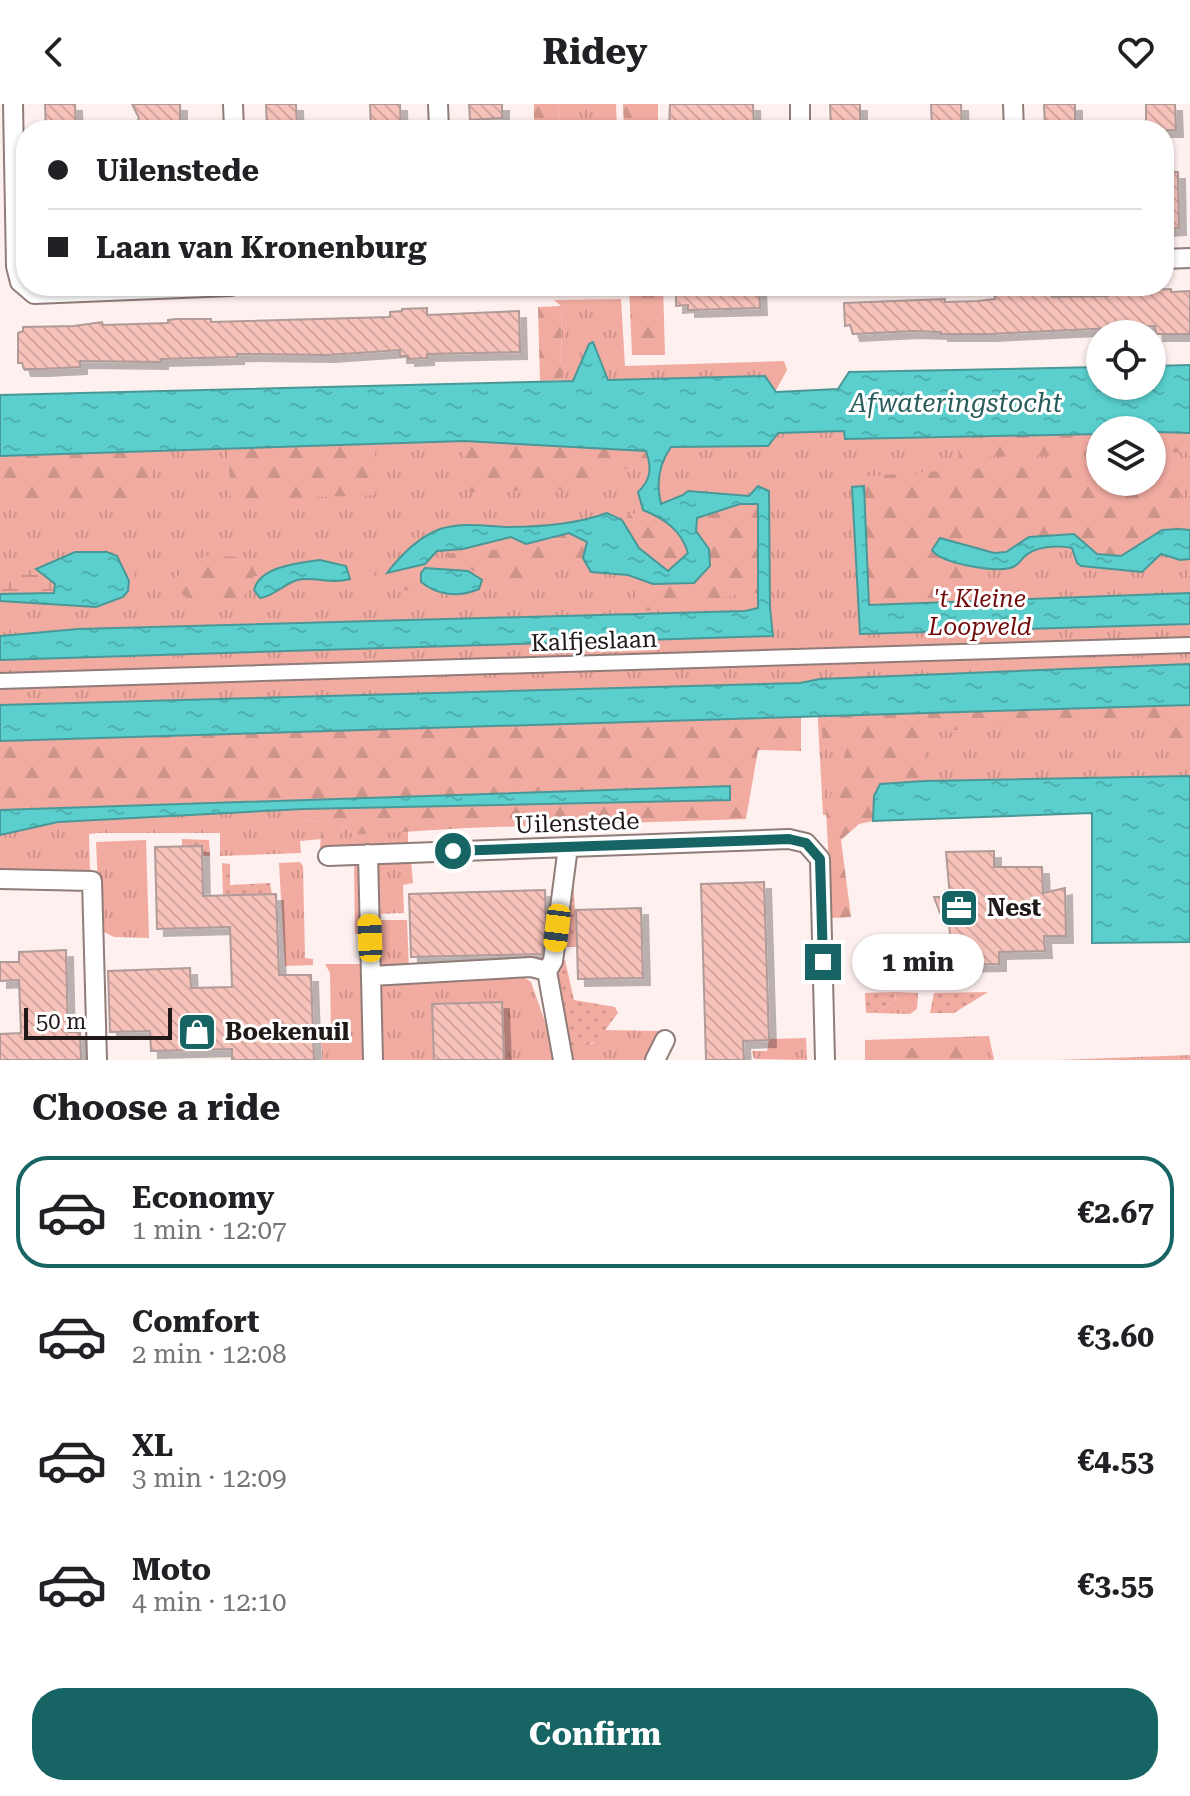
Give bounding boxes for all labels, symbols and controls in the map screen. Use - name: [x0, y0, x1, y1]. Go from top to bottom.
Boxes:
- icon: back: [32, 30, 76, 74]
- icon: heart: [1114, 30, 1158, 74]
- text: Ridey: [543, 31, 647, 73]
- text: Uilenstede: [96, 153, 259, 188]
- text: Laan van Kronenburg: [96, 230, 427, 265]
- map controls: [1086, 320, 1166, 496]
- button: locate: [1086, 320, 1166, 400]
- water label: Afwateringstocht: [848, 388, 1063, 418]
- button: layers: [1086, 416, 1166, 496]
- park label: 't Kleine Loopveld: [927, 585, 1032, 641]
- street label: Kalfjeslaan: [530, 625, 658, 657]
- street label: Uilenstede: [514, 807, 640, 839]
- route start: [435, 833, 471, 869]
- office icon: Nest: [938, 887, 980, 929]
- place label: Nest: [987, 894, 1042, 922]
- car: [542, 903, 572, 953]
- car: [357, 914, 383, 962]
- callout: 1 min: [851, 934, 983, 990]
- route end: [805, 944, 841, 980]
- text: 1 min: [882, 947, 954, 977]
- scale bar: [24, 1004, 172, 1040]
- text: 50 m: [36, 1009, 86, 1034]
- shop icon: Boekenuil: [176, 1011, 218, 1053]
- place label: Boekenuil: [225, 1018, 349, 1046]
- text: Choose a ride: [32, 1087, 280, 1129]
- icon: car: [36, 1176, 108, 1248]
- text: Economy: [132, 1180, 274, 1215]
- text: €2.67: [1077, 1195, 1154, 1230]
- text: 1 min · 12:07: [132, 1215, 287, 1245]
- icon: car: [36, 1300, 108, 1372]
- text: Comfort: [132, 1304, 259, 1339]
- text: €3.60: [1077, 1319, 1154, 1354]
- text: 2 min · 12:08: [132, 1339, 287, 1369]
- icon: car: [36, 1424, 108, 1496]
- text: XL: [132, 1428, 173, 1463]
- text: €4.53: [1077, 1443, 1154, 1478]
- text: 3 min · 12:09: [132, 1463, 287, 1493]
- icon: car: [36, 1548, 108, 1620]
- text: Moto: [132, 1552, 211, 1587]
- text: €3.55: [1077, 1567, 1154, 1602]
- text: 4 min · 12:10: [132, 1587, 287, 1617]
- button: Confirm: [32, 1688, 1158, 1780]

